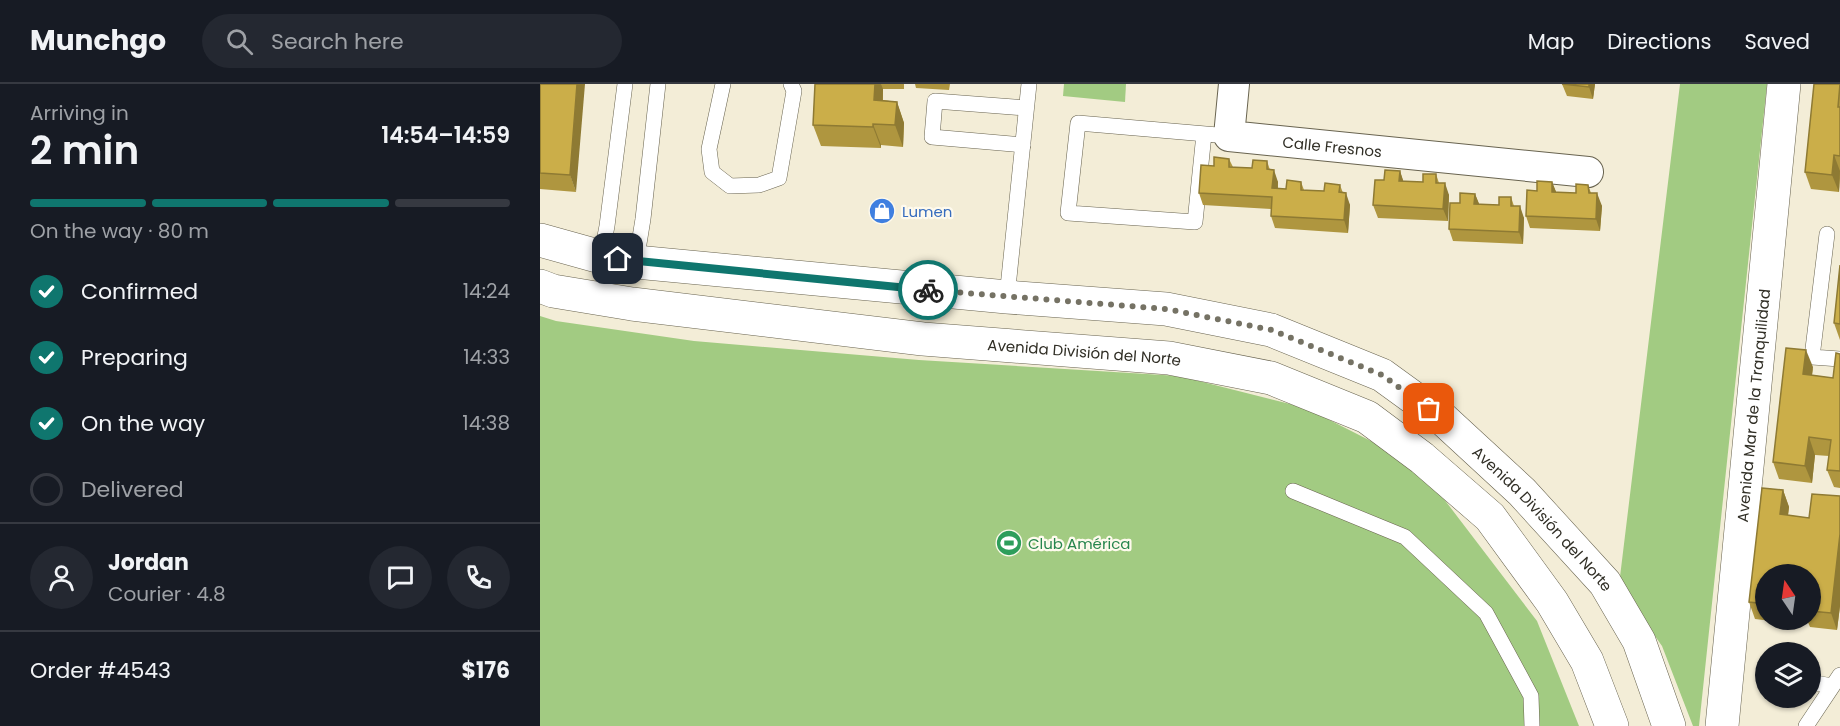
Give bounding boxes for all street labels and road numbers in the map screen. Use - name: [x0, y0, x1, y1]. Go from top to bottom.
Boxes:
- street label: Calle Fresnos: [1282, 131, 1383, 162]
- street label: Avenida Mar de la Tranquilidad: [1731, 288, 1775, 523]
- street label: Avenida División del Norte: [987, 334, 1183, 371]
- street label: Avenida División del Norte: [1468, 441, 1618, 595]

